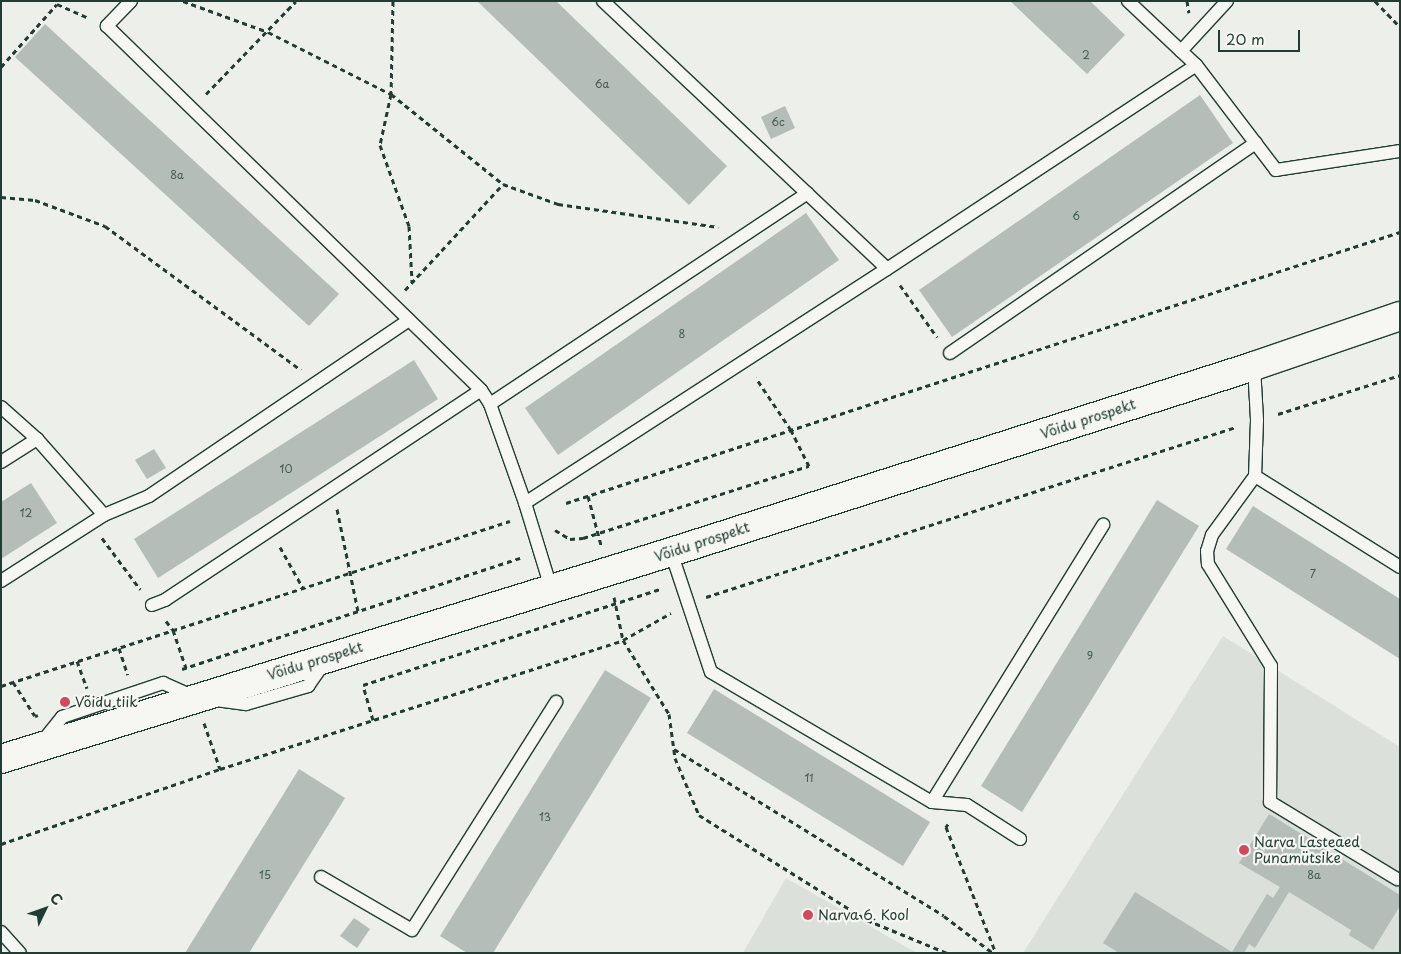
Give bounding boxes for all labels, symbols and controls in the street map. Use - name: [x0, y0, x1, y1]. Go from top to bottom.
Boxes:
- scale bar: [1221, 20, 1304, 52]
- text: 20 m: [1226, 27, 1265, 50]
- house number: 2: [1082, 48, 1090, 62]
- house number: 6a: [595, 77, 609, 91]
- house number: 6c: [771, 115, 785, 129]
- house number: 8a: [170, 168, 184, 182]
- house number: 6: [1072, 209, 1080, 223]
- house number: 8: [679, 327, 685, 341]
- street label: Võidu prospekt: [1038, 396, 1138, 442]
- house number: 10: [280, 462, 292, 476]
- house number: 12: [20, 506, 32, 520]
- street label: Võidu prospekt: [652, 519, 752, 565]
- house number: 7: [1310, 567, 1316, 581]
- street label: Võidu prospekt: [265, 638, 365, 684]
- house number: 9: [1087, 649, 1093, 663]
- place label: Võidu tiik: [75, 694, 138, 710]
- marker: Võidu tiik: [59, 696, 71, 708]
- house number: 11: [804, 771, 814, 785]
- house number: 13: [539, 810, 551, 824]
- place label: Narva Lasteaed Punamütsike: [1254, 834, 1360, 866]
- marker: Narva Lasteaed Punamütsike: [1238, 844, 1250, 856]
- house number: 15: [259, 868, 271, 882]
- house number: 8a: [1307, 868, 1321, 882]
- north arrow: [20, 884, 70, 934]
- text: С: [45, 888, 68, 910]
- place label: Narva 6. Kool: [818, 907, 910, 923]
- marker: Narva 6. Kool: [802, 909, 814, 921]

